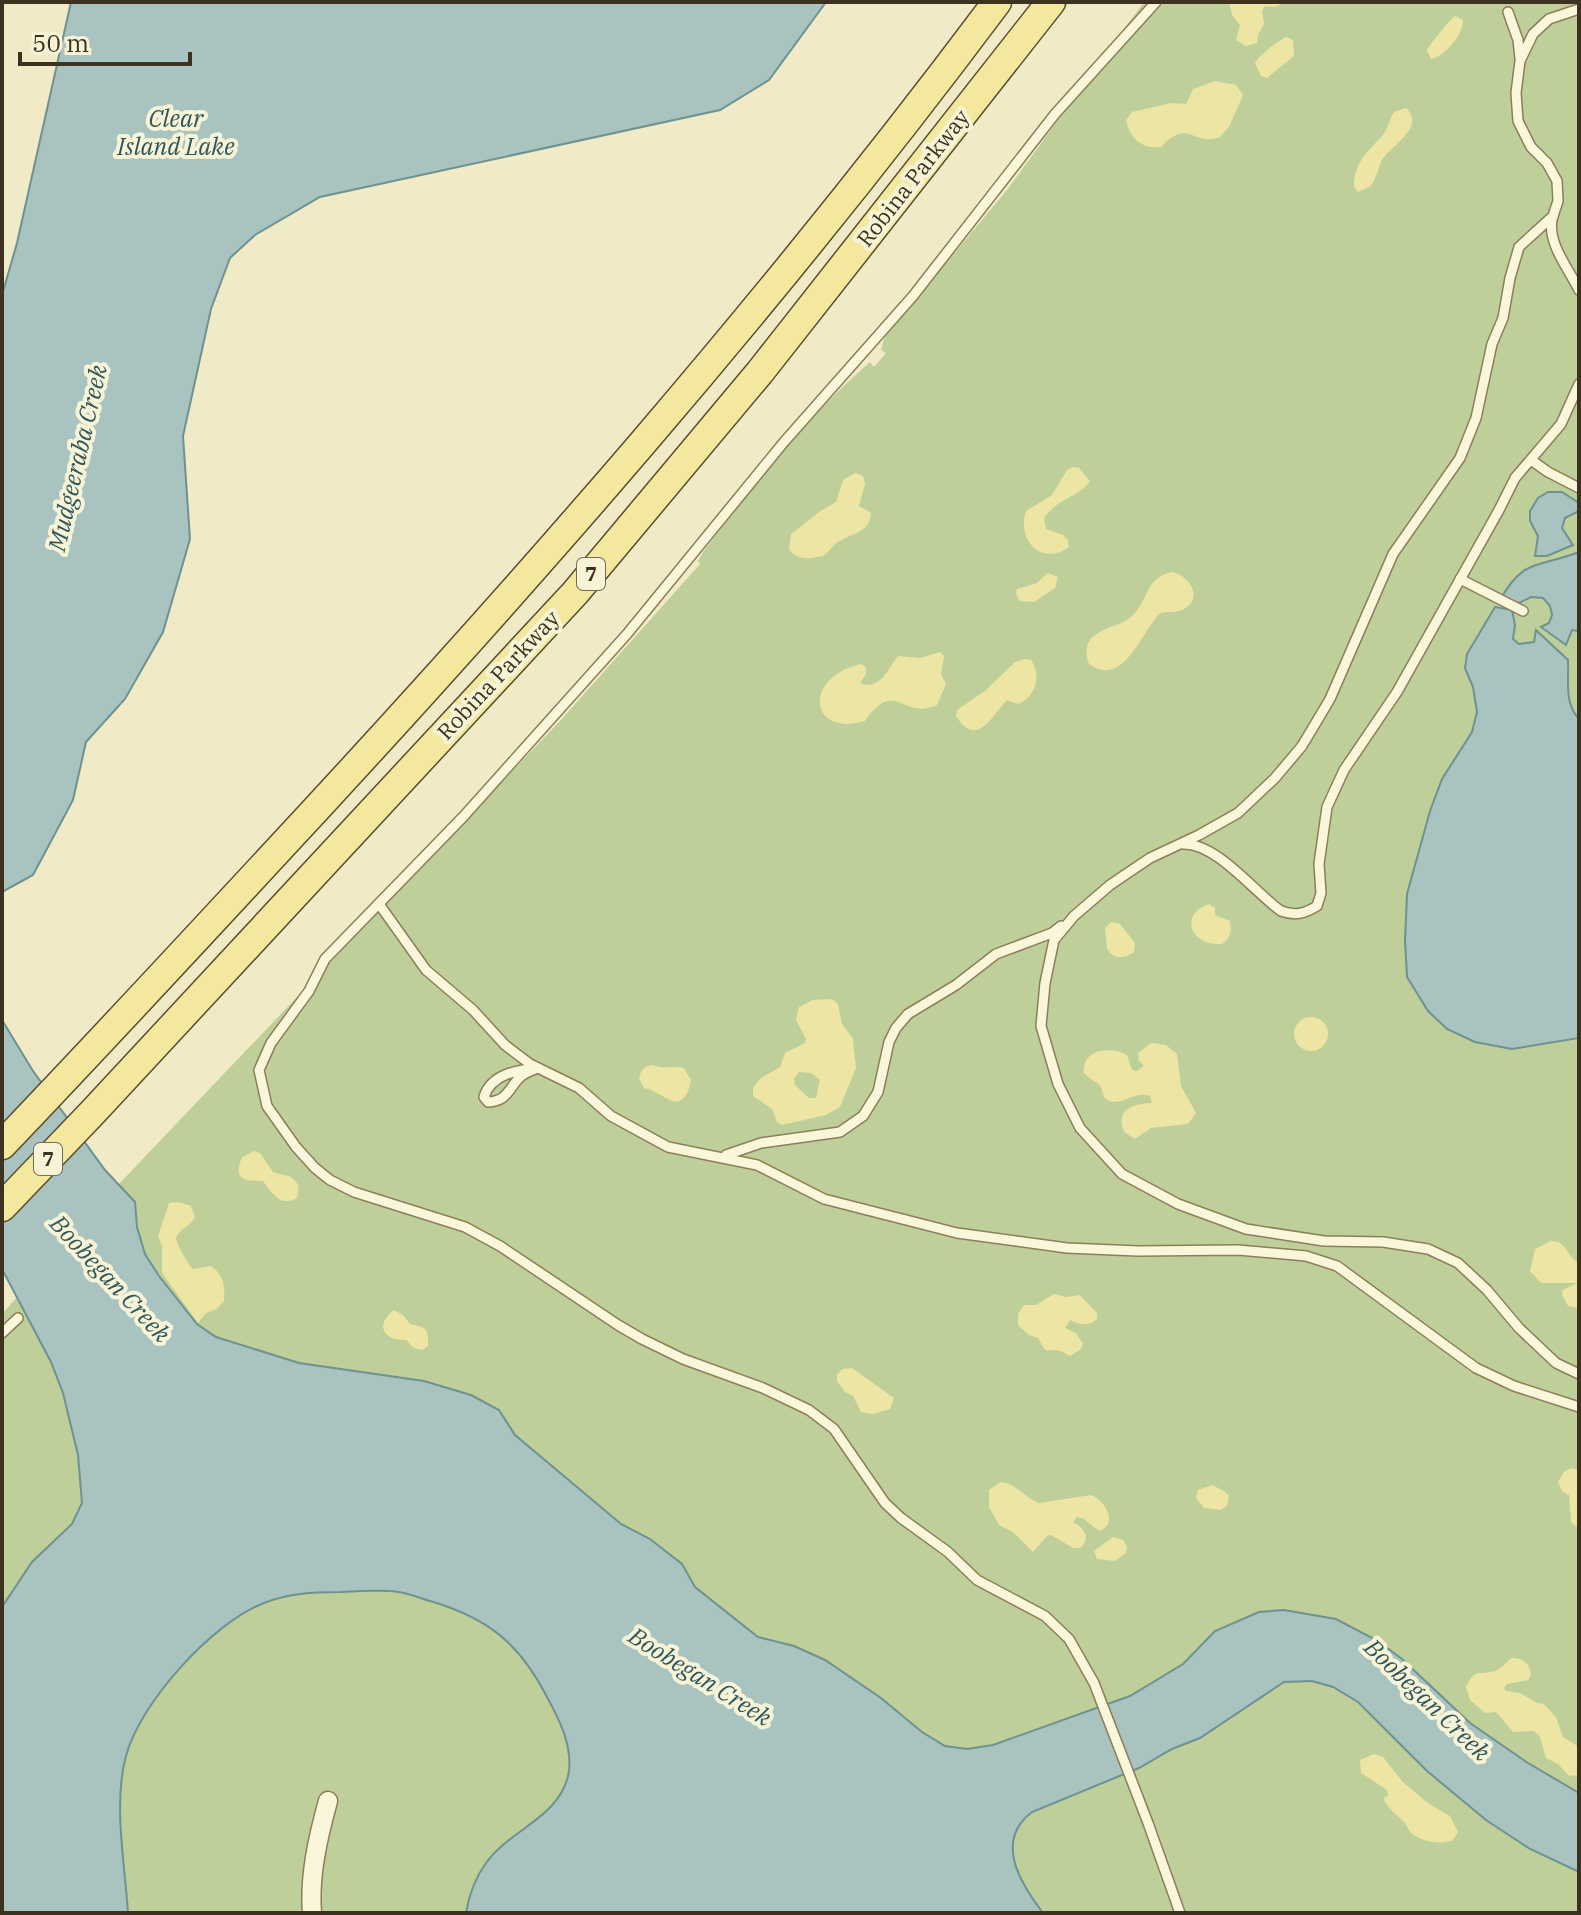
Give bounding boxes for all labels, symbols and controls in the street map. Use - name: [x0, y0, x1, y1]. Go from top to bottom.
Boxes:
- scale bar: [20, 16, 190, 66]
- text: 50 m: [32, 27, 89, 59]
- water label: Clear Island Lake: [116, 102, 235, 162]
- street label: Robina Parkway: [850, 103, 975, 252]
- water label: Mudgeeraba Creek: [40, 361, 114, 555]
- road number: 7: [577, 558, 605, 590]
- street label: Robina Parkway: [430, 604, 565, 745]
- road number: 7: [34, 1143, 62, 1175]
- water label: Boobegan Creek: [43, 1207, 178, 1349]
- water label: Boobegan Creek: [622, 1619, 778, 1733]
- water label: Boobegan Creek: [1357, 1630, 1498, 1768]

